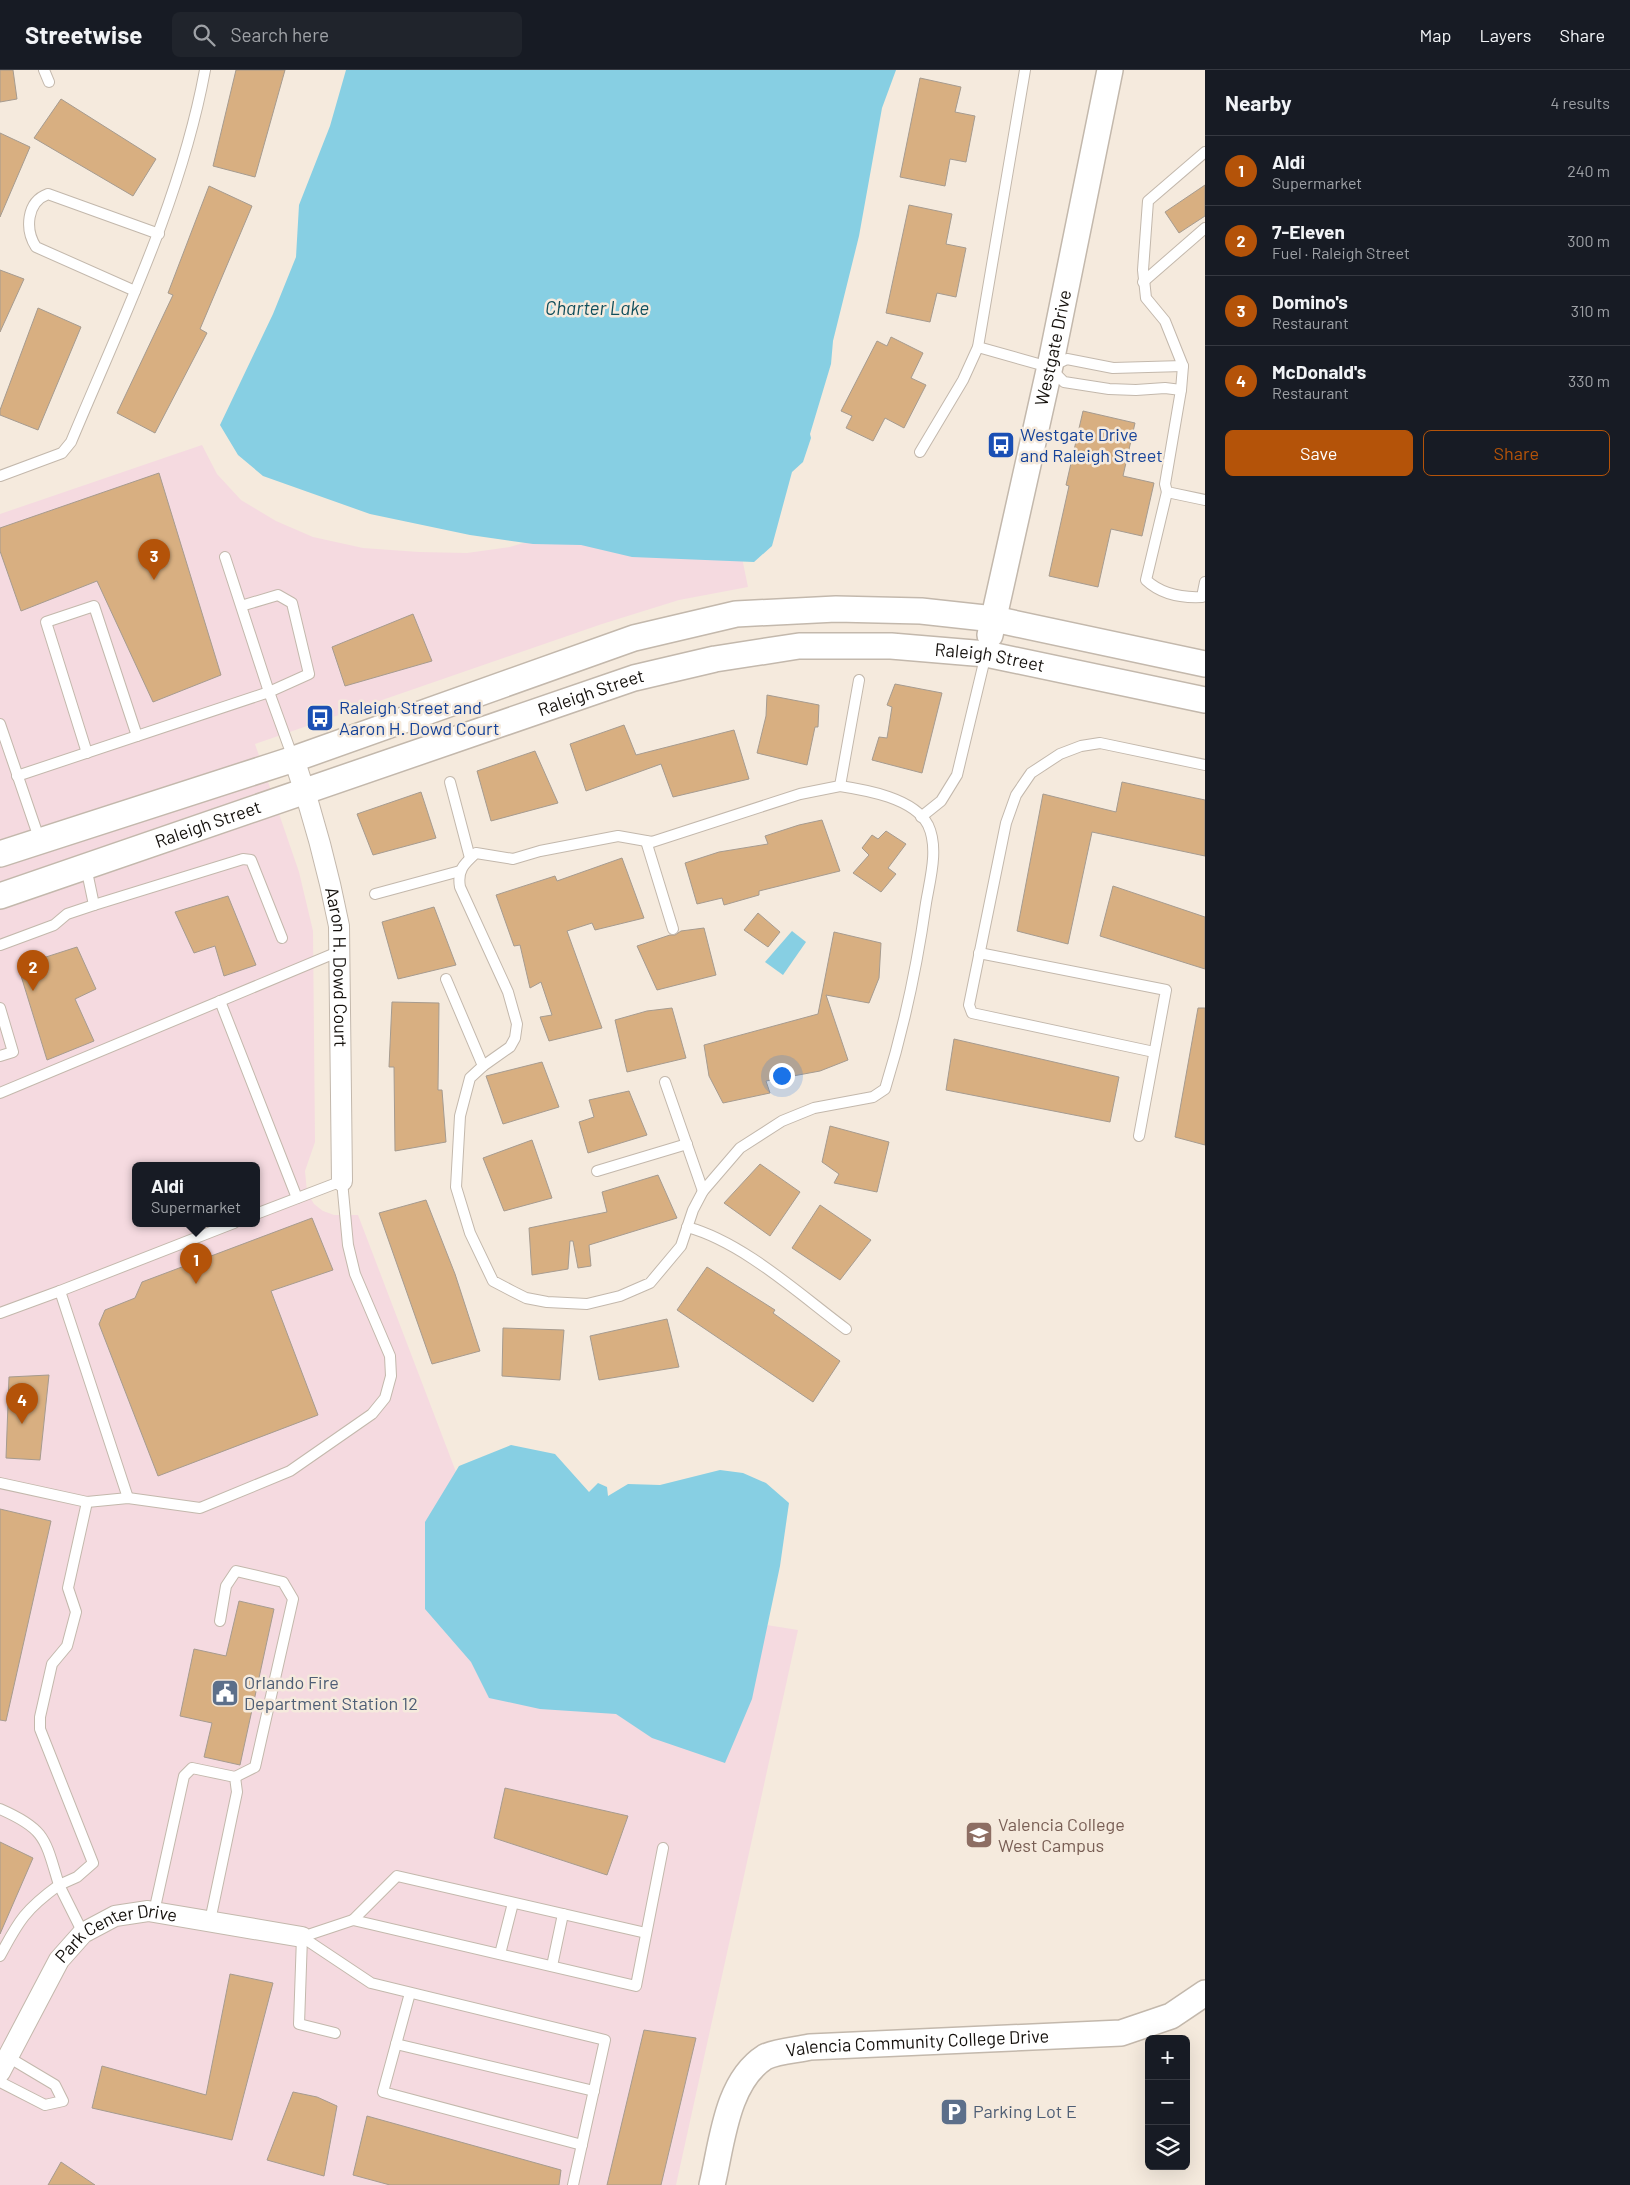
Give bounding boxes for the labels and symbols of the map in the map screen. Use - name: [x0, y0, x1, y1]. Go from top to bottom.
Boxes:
- street label: Westgate Drive: [1029, 288, 1075, 408]
- water label: Charter Lake: [545, 296, 649, 319]
- place label: Westgate Drive and Raleigh Street: [1020, 423, 1163, 466]
- bus stop icon: Westgate Drive and Raleigh Street: [986, 430, 1016, 460]
- pin: 3: [138, 539, 170, 580]
- street label: Raleigh Street: [934, 638, 1047, 676]
- street label: Raleigh Street: [535, 664, 646, 720]
- place label: Raleigh Street and Aaron H. Dowd Court: [339, 696, 499, 739]
- bus stop icon: Raleigh Street and Aaron H. Dowd Court: [305, 703, 335, 733]
- street label: Raleigh Street: [152, 795, 264, 852]
- street label: Aaron H. Dowd Court: [321, 885, 352, 1047]
- pin: 2: [17, 950, 49, 991]
- your location: [769, 1063, 795, 1089]
- pin: 1: [180, 1243, 212, 1284]
- pin: 4: [6, 1383, 38, 1424]
- place label: Orlando Fire Department Station 12: [244, 1671, 418, 1714]
- public building icon: Orlando Fire Department Station 12: [210, 1678, 240, 1708]
- place label: Valencia College West Campus: [998, 1813, 1125, 1856]
- school or university icon: Valencia College West Campus: [964, 1820, 994, 1850]
- street label: Park Center Drive: [50, 1899, 179, 1967]
- street label: Valencia Community College Drive: [784, 2024, 1050, 2061]
- parking icon: Parking Lot E: [939, 2097, 969, 2127]
- place label: Parking Lot E: [973, 2100, 1077, 2122]

